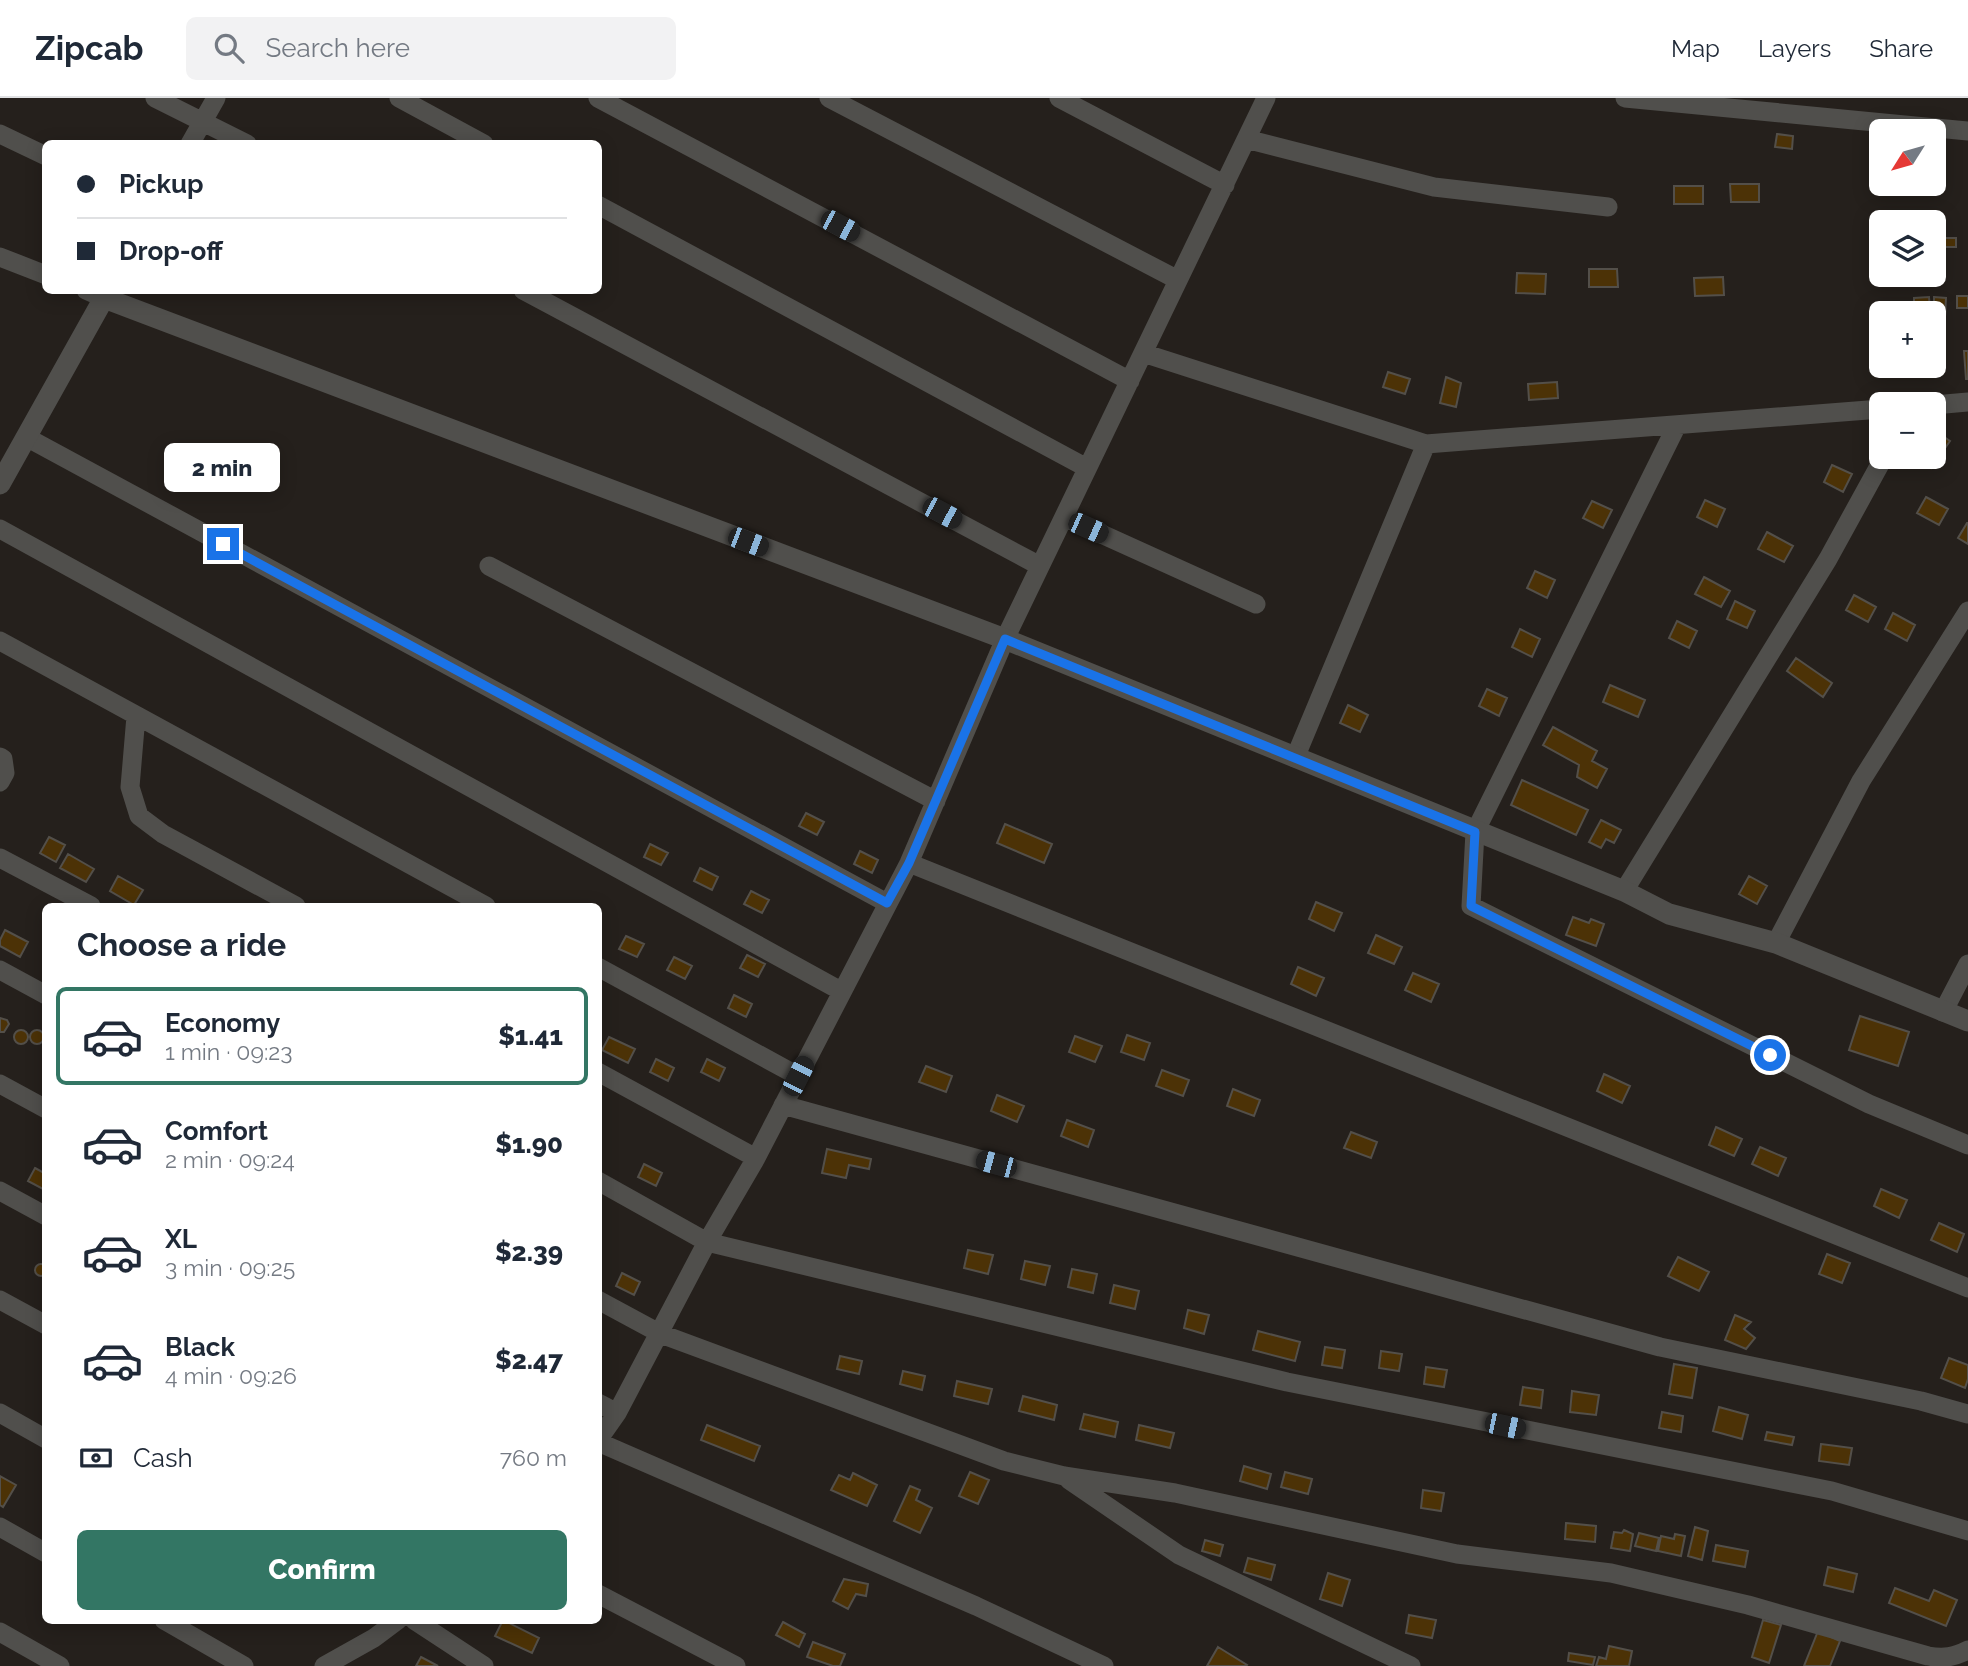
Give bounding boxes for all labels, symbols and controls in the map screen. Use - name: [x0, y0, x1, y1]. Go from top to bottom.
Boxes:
- search box: [186, 17, 676, 80]
- text: Zipcab: [35, 29, 144, 68]
- icon: search: [210, 29, 248, 67]
- text: Search here: [266, 33, 410, 63]
- text: Map: [1671, 34, 1720, 63]
- text: Layers: [1758, 34, 1831, 63]
- text: Share: [1869, 34, 1933, 63]
- north arrow: [1869, 119, 1946, 196]
- map controls: [1869, 119, 1946, 469]
- text: Pickup: [119, 169, 204, 199]
- car: [817, 207, 864, 245]
- button: layers: [1869, 210, 1946, 287]
- text: Drop-off: [119, 236, 223, 266]
- button: +: [1869, 301, 1946, 378]
- button: −: [1869, 392, 1946, 469]
- callout: 2 min: [165, 442, 281, 492]
- text: 2 min: [192, 454, 252, 481]
- car: [919, 494, 966, 532]
- car: [1065, 510, 1112, 546]
- car: [725, 525, 772, 559]
- route end: [207, 528, 239, 560]
- text: Choose a ride: [77, 926, 286, 963]
- icon: car: [81, 1005, 144, 1068]
- text: Economy: [165, 1008, 280, 1038]
- text: $1.41: [498, 1021, 563, 1051]
- text: 1 min · 09:23: [165, 1038, 293, 1065]
- route start: [1754, 1039, 1786, 1071]
- car: [780, 1053, 817, 1099]
- icon: car: [81, 1113, 144, 1176]
- text: Comfort: [165, 1116, 268, 1146]
- text: $1.90: [495, 1129, 563, 1159]
- text: 2 min · 09:24: [165, 1146, 295, 1173]
- car: [973, 1148, 1020, 1180]
- icon: car: [81, 1221, 144, 1284]
- text: XL: [165, 1224, 197, 1254]
- text: $2.39: [495, 1237, 563, 1267]
- text: 3 min · 09:25: [165, 1254, 295, 1281]
- icon: car: [81, 1329, 144, 1392]
- text: Black: [165, 1332, 235, 1362]
- text: $2.47: [495, 1345, 563, 1375]
- text: 4 min · 09:26: [165, 1362, 297, 1389]
- car: [1483, 1411, 1528, 1441]
- icon: cash: [77, 1439, 115, 1477]
- text: Cash: [133, 1443, 193, 1473]
- text: 760 m: [500, 1444, 567, 1471]
- button: Confirm: [77, 1530, 567, 1610]

